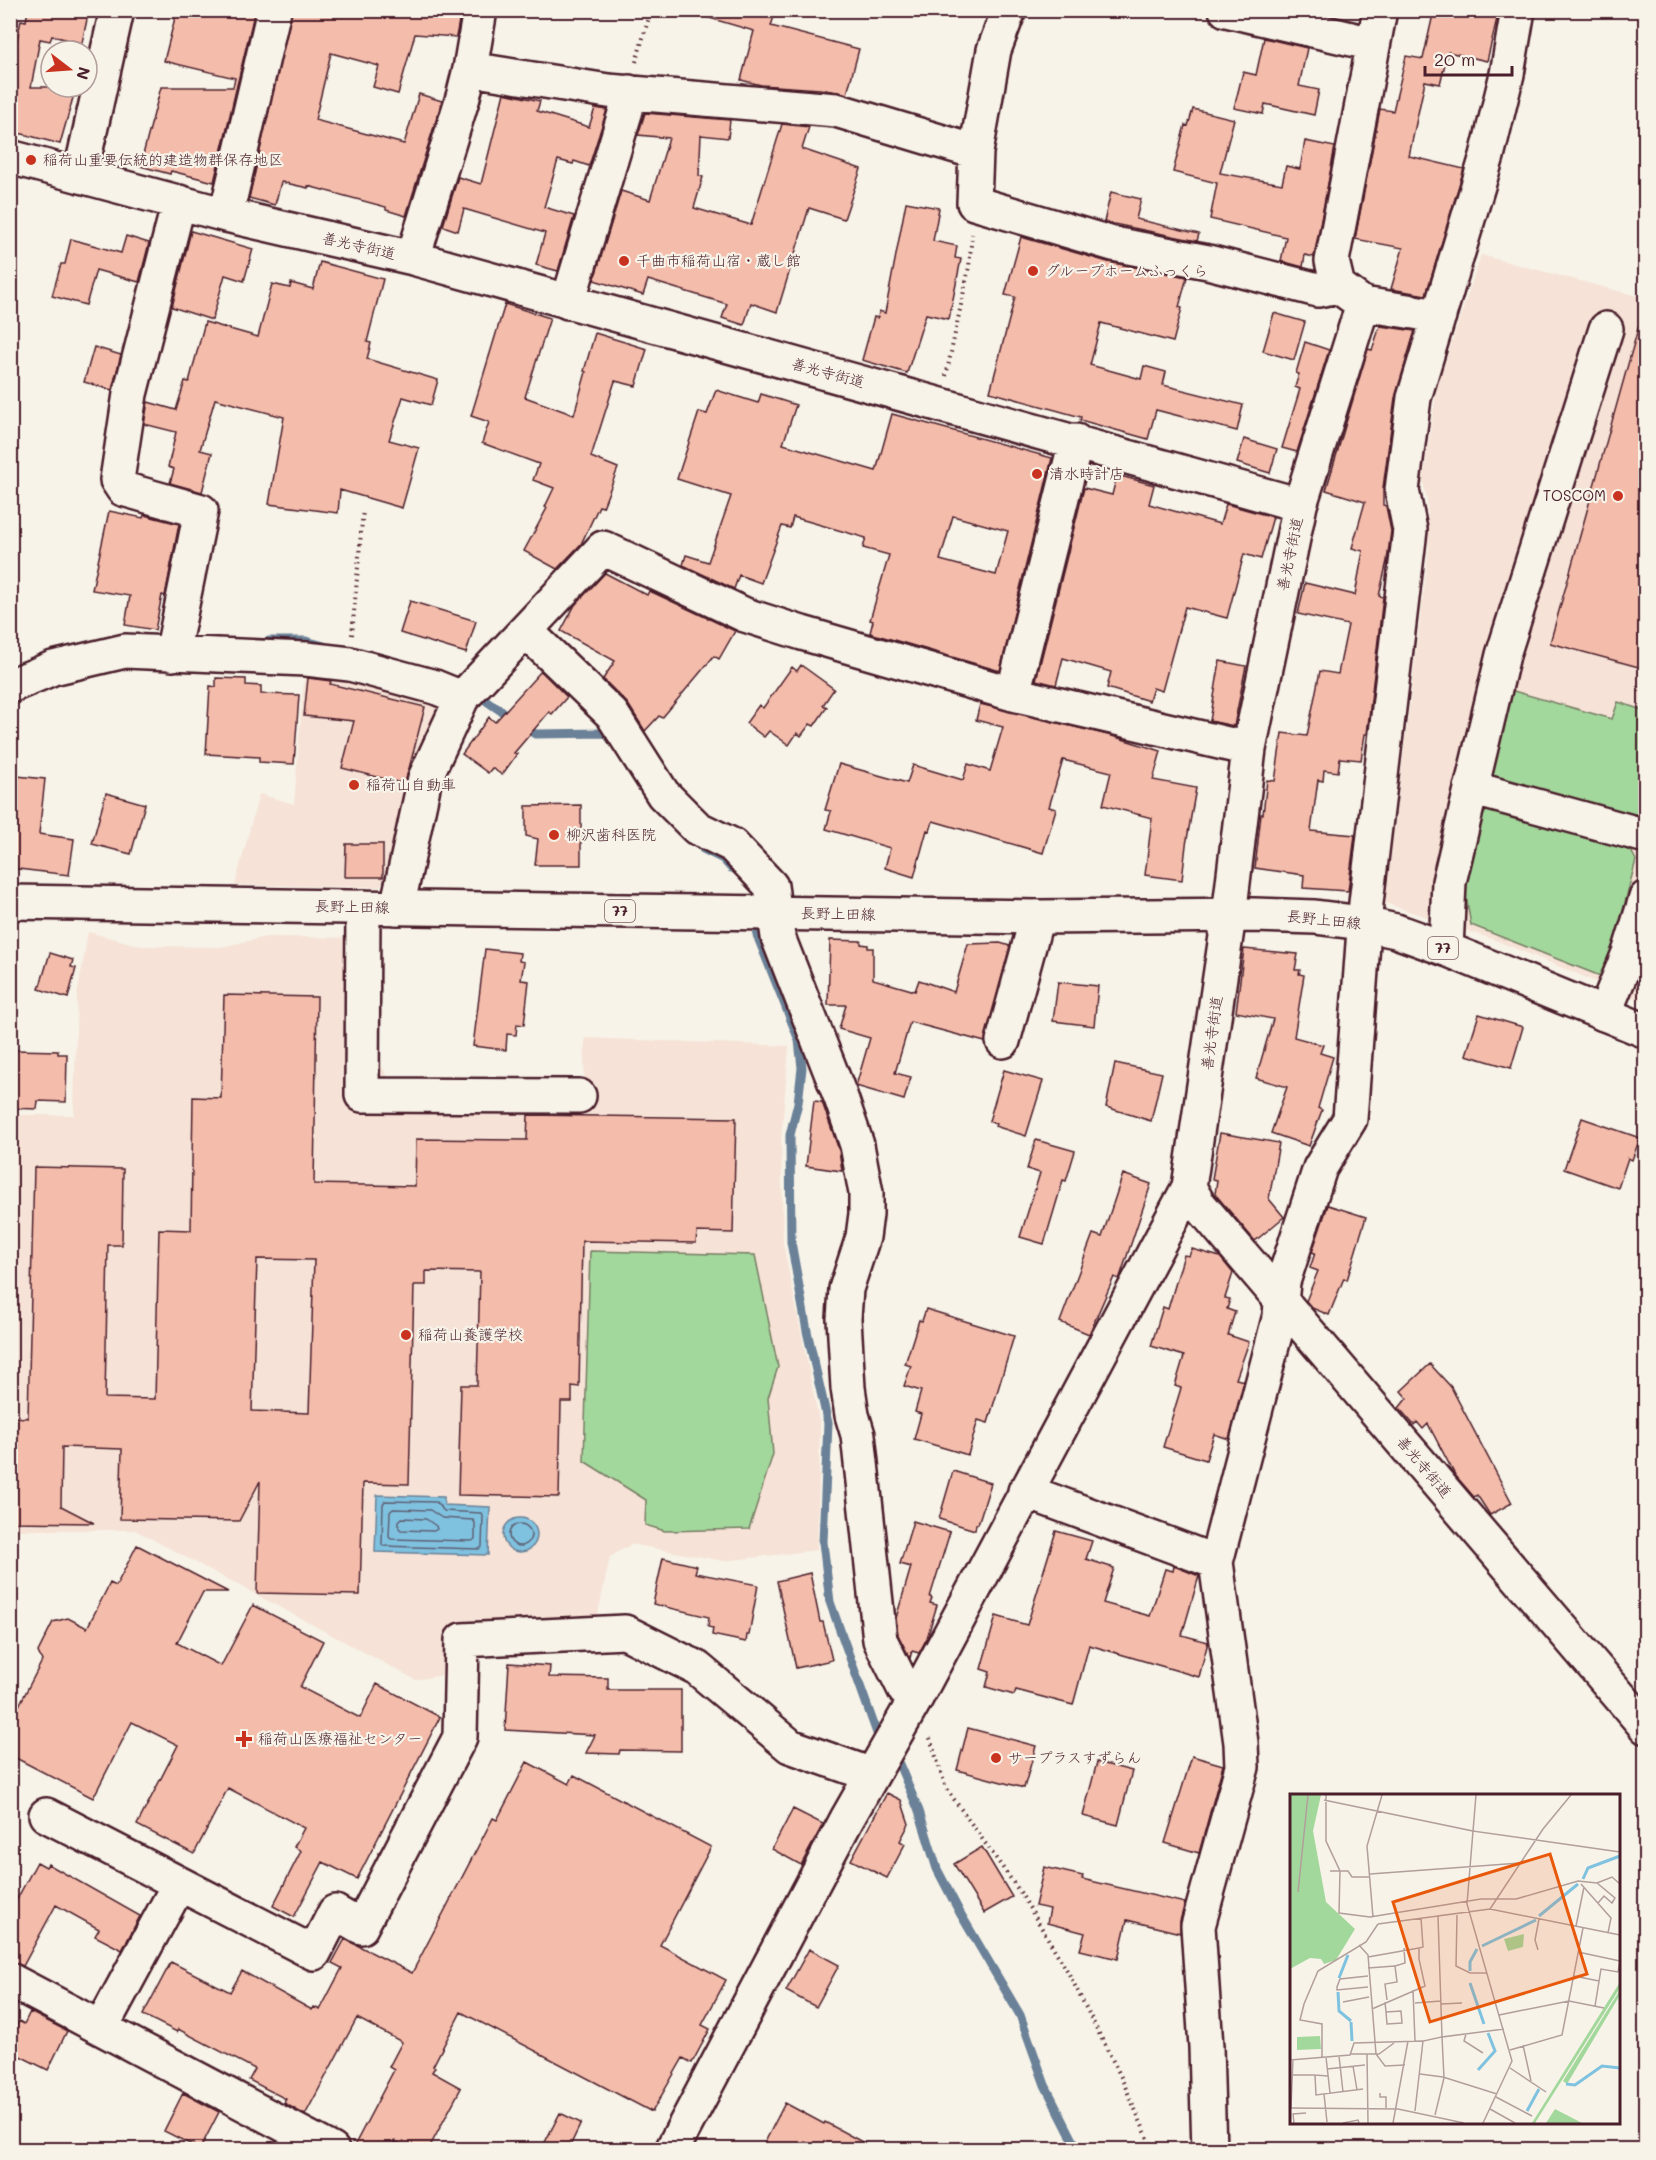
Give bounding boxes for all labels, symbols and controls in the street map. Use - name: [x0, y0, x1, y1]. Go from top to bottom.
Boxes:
- north arrow: [39, 39, 99, 99]
- scale bar: [1425, 39, 1512, 77]
- text: 20 m: [1434, 47, 1475, 71]
- text: N: [72, 65, 96, 82]
- place label: 稲荷山重要伝統的建造物群保存地区: [43, 149, 283, 169]
- marker: 稲荷山重要伝統的建造物群保存地区: [24, 153, 38, 167]
- street label: 善光寺街道: [320, 227, 398, 263]
- place label: 千曲市稲荷山宿・蔵し館: [636, 250, 801, 270]
- marker: 千曲市稲荷山宿・蔵し館: [617, 254, 631, 268]
- place label: グループホームふっくら: [1045, 260, 1208, 280]
- marker: グループホームふっくら: [1026, 264, 1040, 278]
- street label: 善光寺街道: [789, 353, 867, 391]
- place label: 清水時計店: [1049, 463, 1124, 483]
- marker: 清水時計店: [1030, 467, 1044, 481]
- place label: TOSCOM: [1543, 485, 1606, 505]
- marker: TOSCOM: [1611, 489, 1625, 503]
- street label: 善光寺街道: [1271, 515, 1307, 593]
- place label: 稲荷山自動車: [366, 774, 456, 794]
- marker: 稲荷山自動車: [347, 778, 361, 792]
- place label: 柳沢歯科医院: [566, 824, 656, 844]
- marker: 柳沢歯科医院: [547, 828, 561, 842]
- street label: 長野上田線: [314, 895, 390, 917]
- road number: 77: [605, 900, 635, 922]
- street label: 長野上田線: [800, 902, 876, 924]
- street label: 長野上田線: [1286, 905, 1362, 933]
- road number: 77: [1428, 937, 1458, 959]
- street label: 善光寺街道: [1196, 994, 1226, 1071]
- place label: 稲荷山養護学校: [418, 1324, 523, 1344]
- marker: 稲荷山養護学校: [399, 1328, 413, 1342]
- street label: 善光寺街道: [1393, 1431, 1457, 1502]
- place label: 稲荷山医療福祉センター: [258, 1728, 422, 1748]
- marker: 稲荷山医療福祉センター: [235, 1730, 253, 1748]
- place label: サープラスすずらん: [1008, 1747, 1142, 1767]
- marker: サープラスすずらん: [989, 1751, 1003, 1765]
- inset map: [1290, 1794, 1620, 2124]

